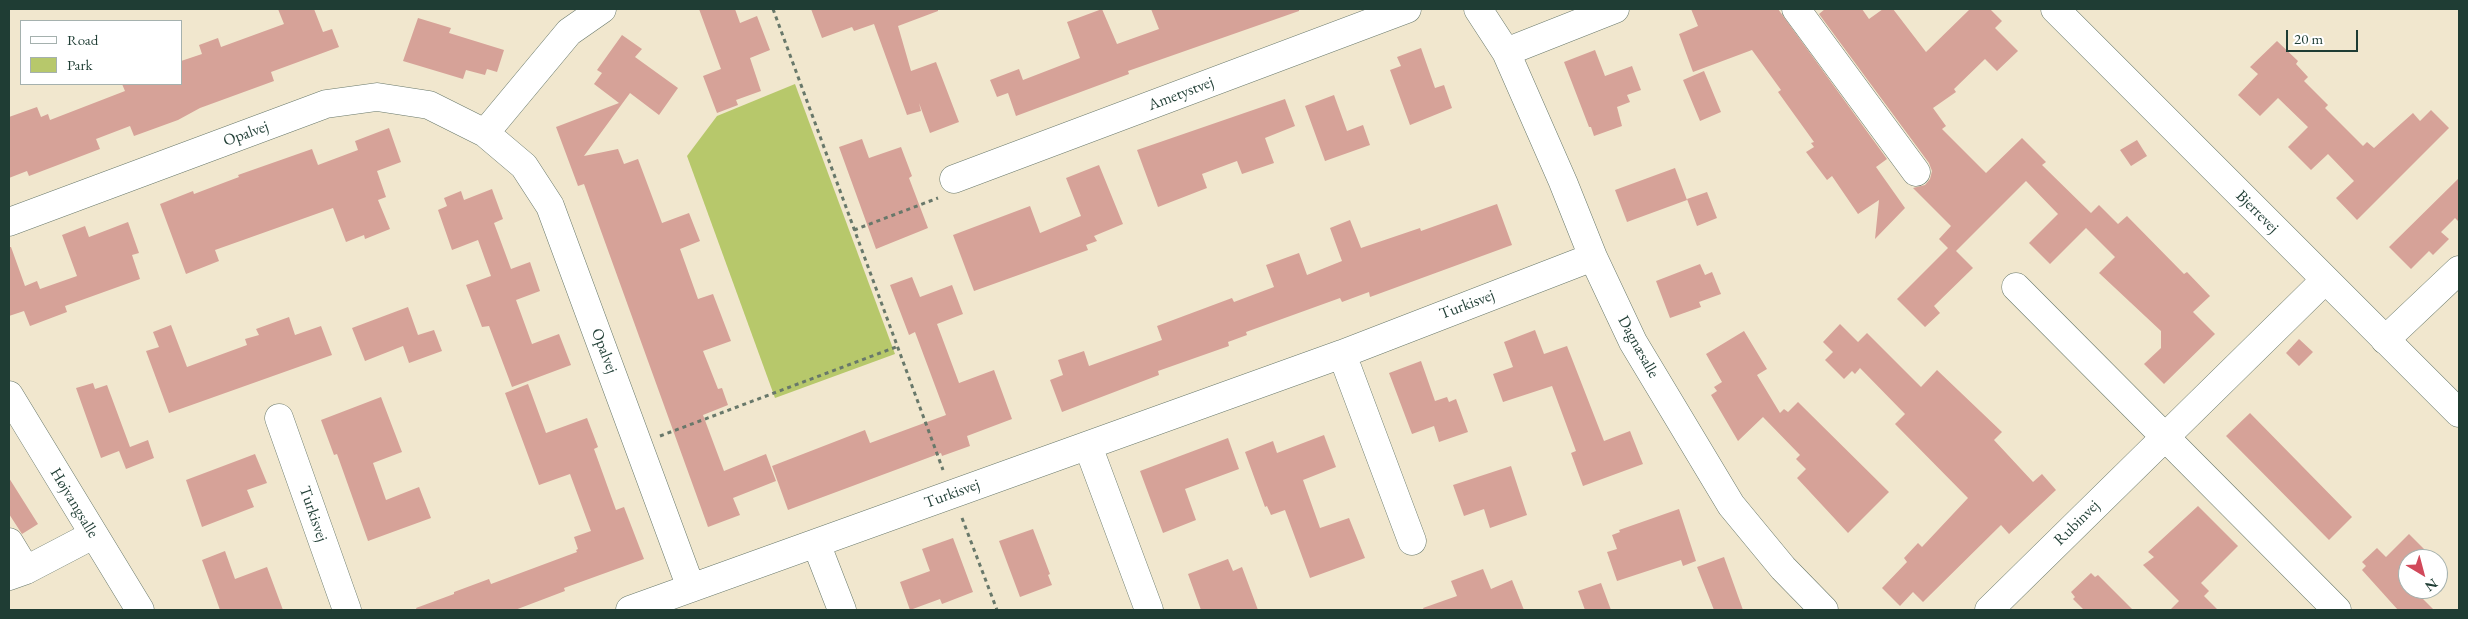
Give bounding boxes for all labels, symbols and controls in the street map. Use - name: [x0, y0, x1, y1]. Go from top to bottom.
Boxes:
- legend: [20, 20, 182, 85]
- scale bar: [2288, 20, 2360, 52]
- text: 20 m: [2294, 29, 2323, 48]
- text: Road: [67, 30, 98, 49]
- text: Park: [67, 55, 93, 74]
- street label: Ametystvej: [1146, 73, 1216, 115]
- street label: Opalvej: [221, 117, 271, 151]
- street label: Bjerrevej: [2232, 187, 2282, 237]
- street label: Turkisvej: [1437, 286, 1497, 324]
- street label: Dagnæsalle: [1613, 313, 1663, 381]
- street label: Opalvej: [587, 326, 621, 376]
- street label: Højvangsalle: [46, 464, 102, 542]
- street label: Turkisvej: [922, 475, 982, 513]
- street label: Turkisvej: [295, 484, 331, 544]
- street label: Rubinvej: [2050, 496, 2104, 550]
- north arrow: [2398, 549, 2448, 599]
- text: N: [2421, 575, 2441, 596]

